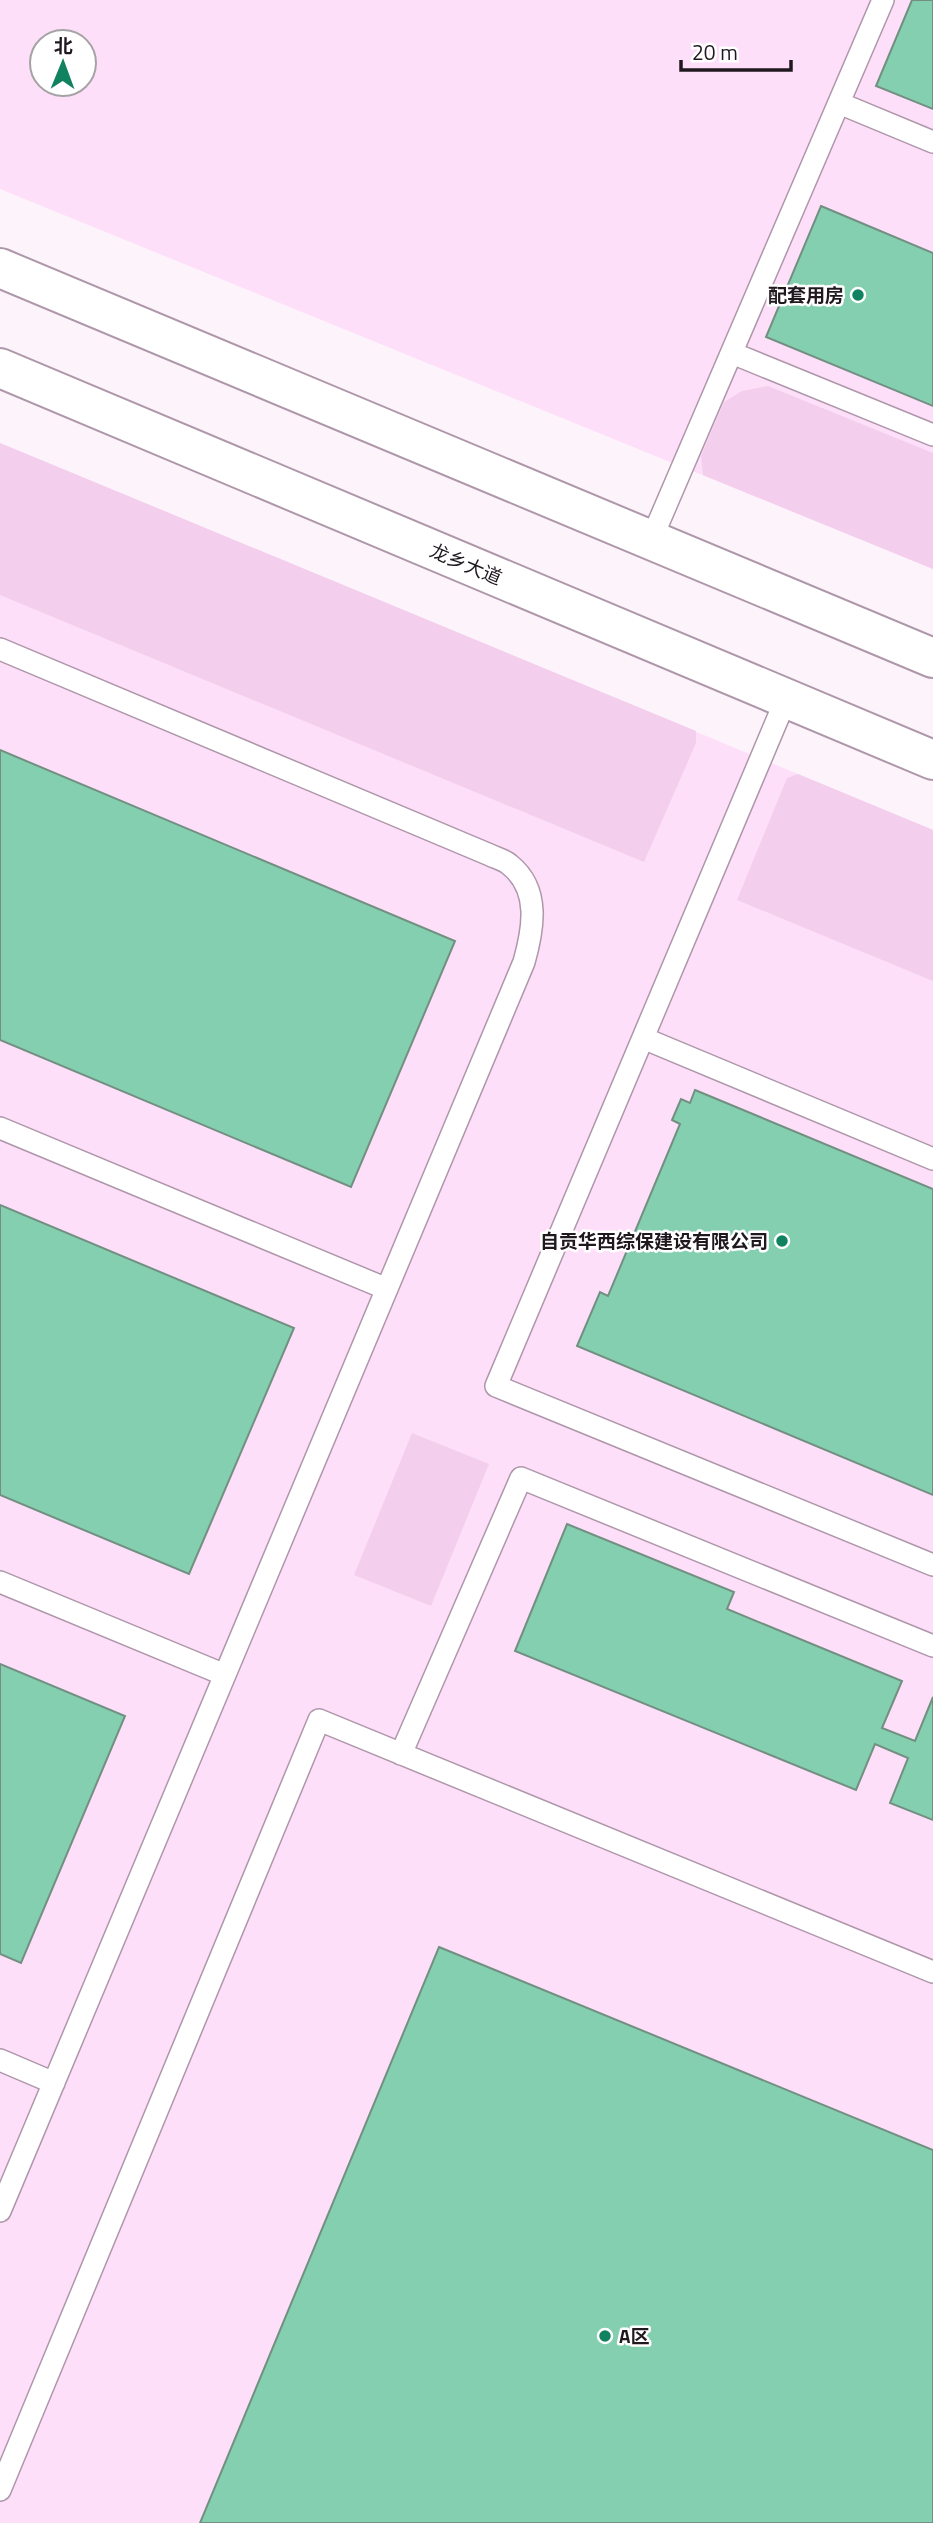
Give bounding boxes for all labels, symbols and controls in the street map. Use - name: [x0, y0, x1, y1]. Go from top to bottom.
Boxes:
- north arrow: [28, 28, 98, 98]
- scale bar: [681, 28, 791, 72]
- text: 北: [54, 31, 73, 60]
- text: 20 m: [692, 36, 738, 68]
- place label: 配套用房: [768, 280, 844, 309]
- marker: 配套用房: [850, 287, 866, 303]
- street label: 龙乡大道: [426, 535, 507, 592]
- place label: 自贡华西综保建设有限公司: [540, 1226, 768, 1255]
- marker: 自贡华西综保建设有限公司: [774, 1233, 790, 1249]
- place label: A区: [619, 2321, 649, 2350]
- marker: A区: [597, 2328, 613, 2344]

